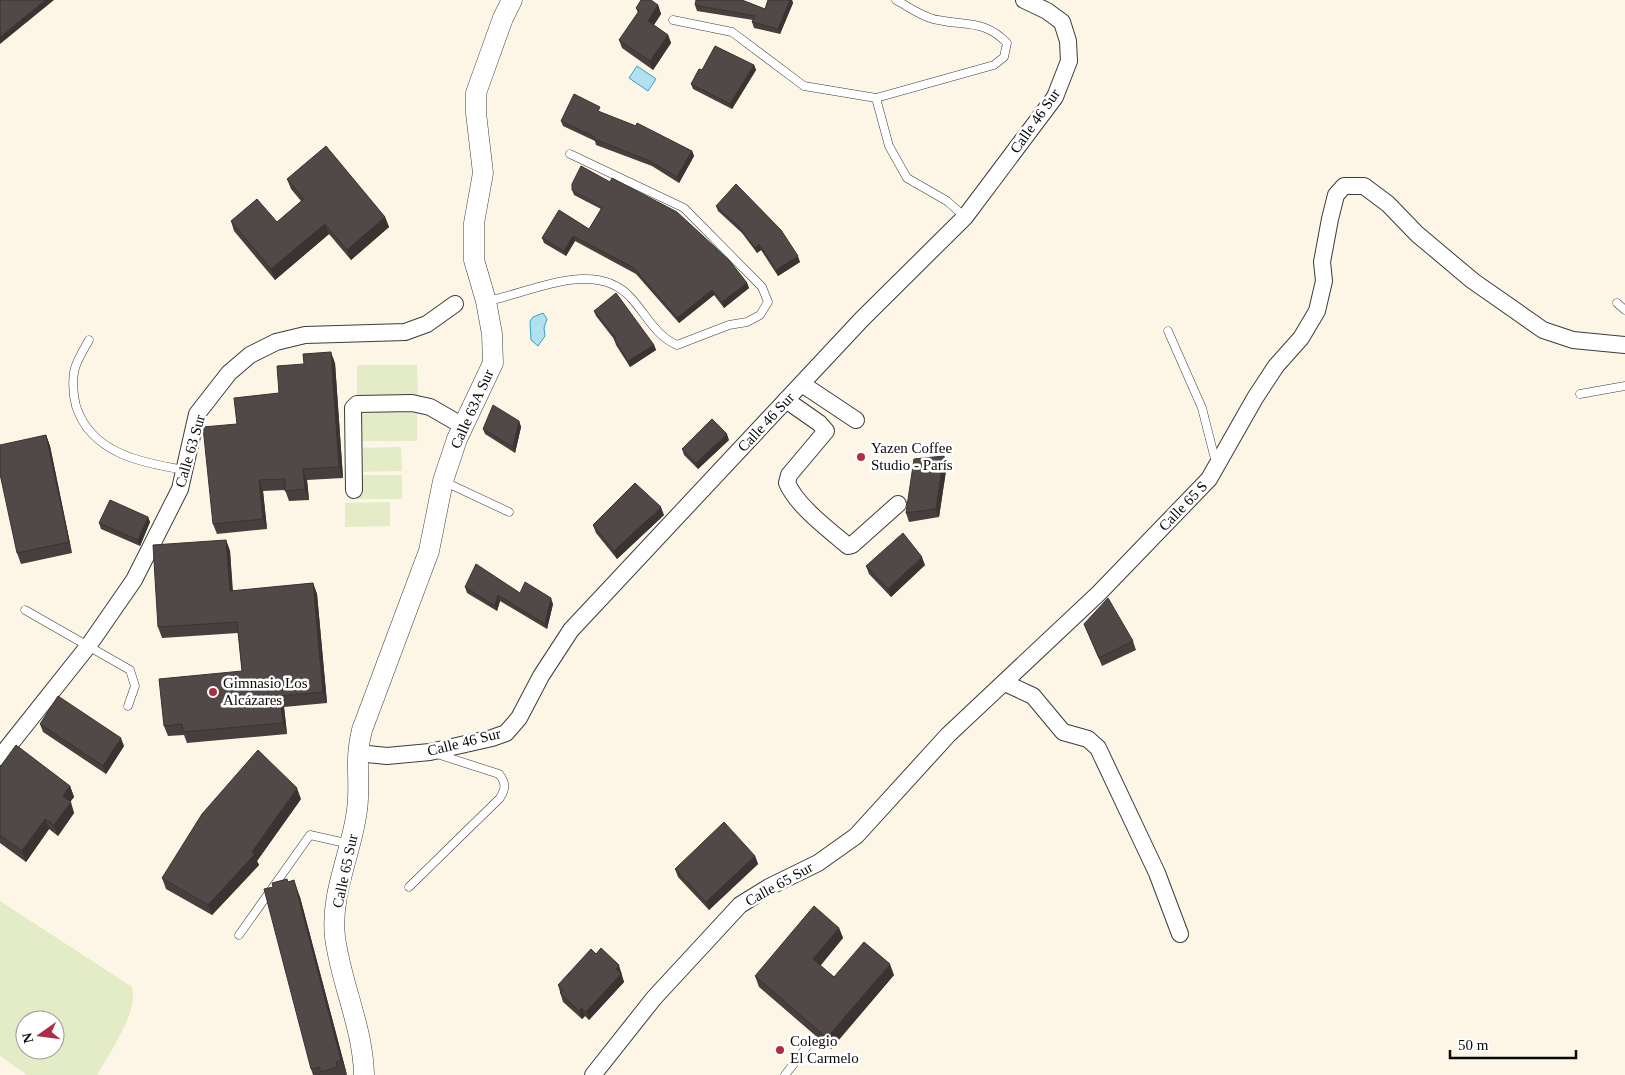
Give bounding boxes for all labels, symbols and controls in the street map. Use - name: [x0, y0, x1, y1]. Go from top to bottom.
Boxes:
- street label: Calle 46 Sur: [1007, 86, 1063, 156]
- street label: Calle 63A Sur: [447, 367, 497, 451]
- street label: Calle 46 Sur: [735, 389, 797, 455]
- street label: Calle 63 Sur: [172, 413, 208, 489]
- place label: Yazen Coffee Studio - París: [871, 440, 953, 473]
- marker: Yazen Coffee Studio - París: [855, 451, 867, 463]
- street label: Calle 65 S: [1156, 478, 1210, 534]
- place label: Gimnasio Los Alcázares: [223, 675, 308, 708]
- marker: Gimnasio Los Alcázares: [207, 686, 219, 698]
- street label: Calle 46 Sur: [426, 725, 502, 759]
- street label: Calle 65 Sur: [329, 833, 361, 909]
- street label: Calle 65 Sur: [742, 859, 816, 909]
- north arrow: [15, 1010, 65, 1060]
- scale bar: [1450, 1028, 1576, 1060]
- text: N: [19, 1031, 36, 1045]
- place label: Colegio El Carmelo: [790, 1033, 859, 1066]
- text: 50 m: [1458, 1037, 1489, 1053]
- marker: Colegio El Carmelo: [774, 1044, 786, 1056]

